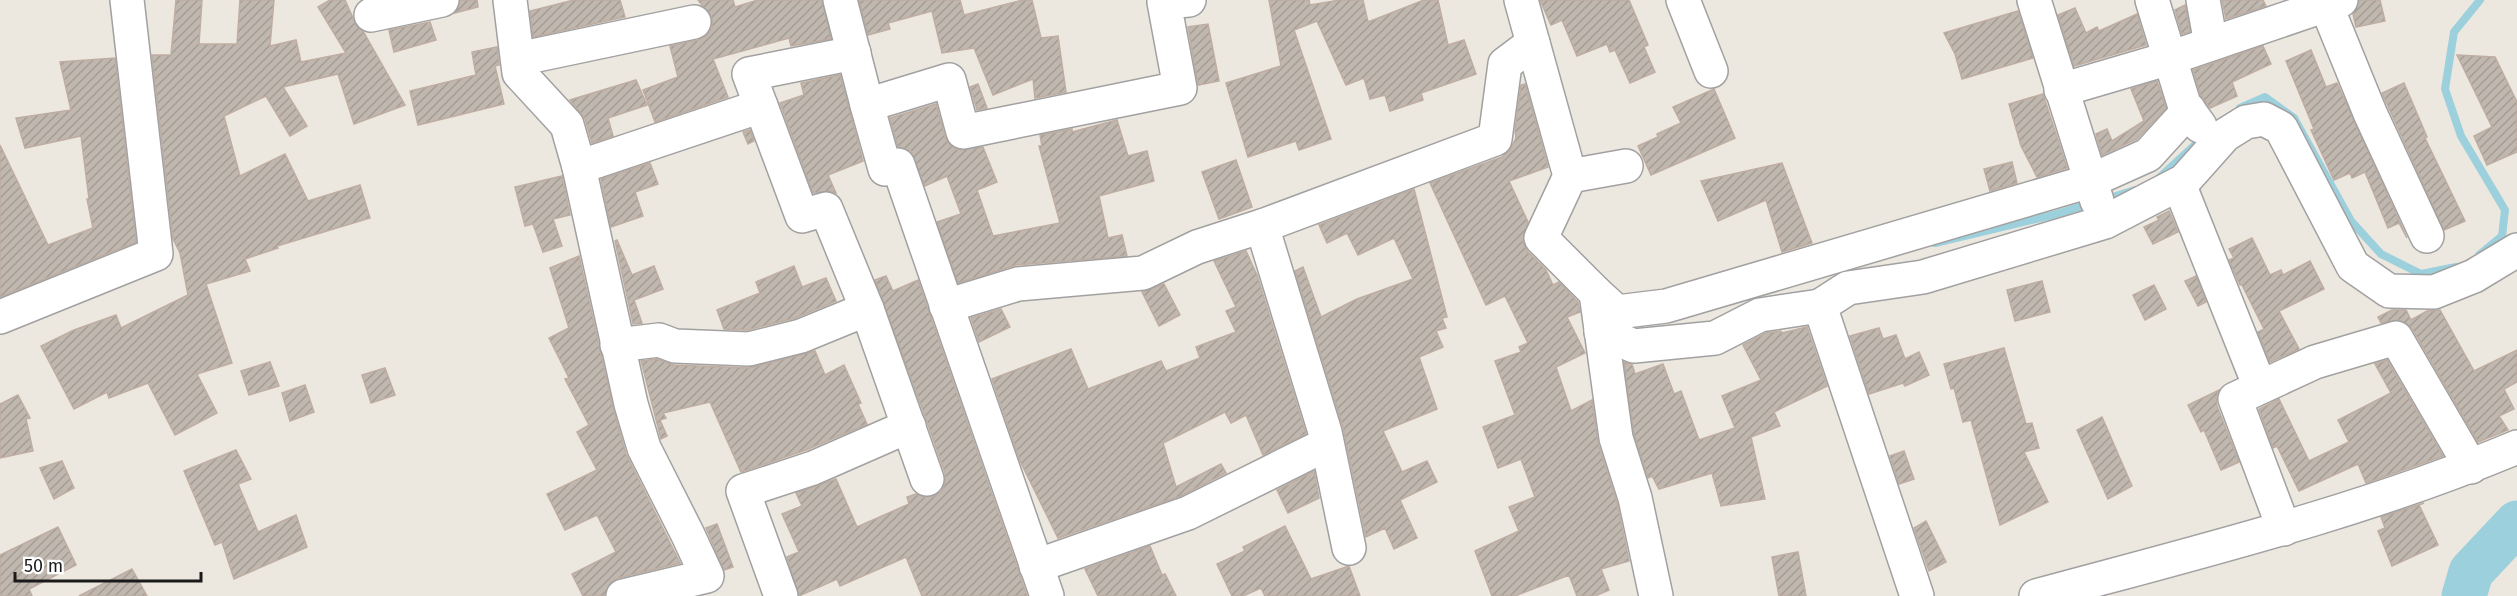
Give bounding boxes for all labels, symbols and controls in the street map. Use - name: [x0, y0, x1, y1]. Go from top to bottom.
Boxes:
- scale bar: [15, 545, 201, 583]
- text: 50 m: [24, 555, 63, 577]

